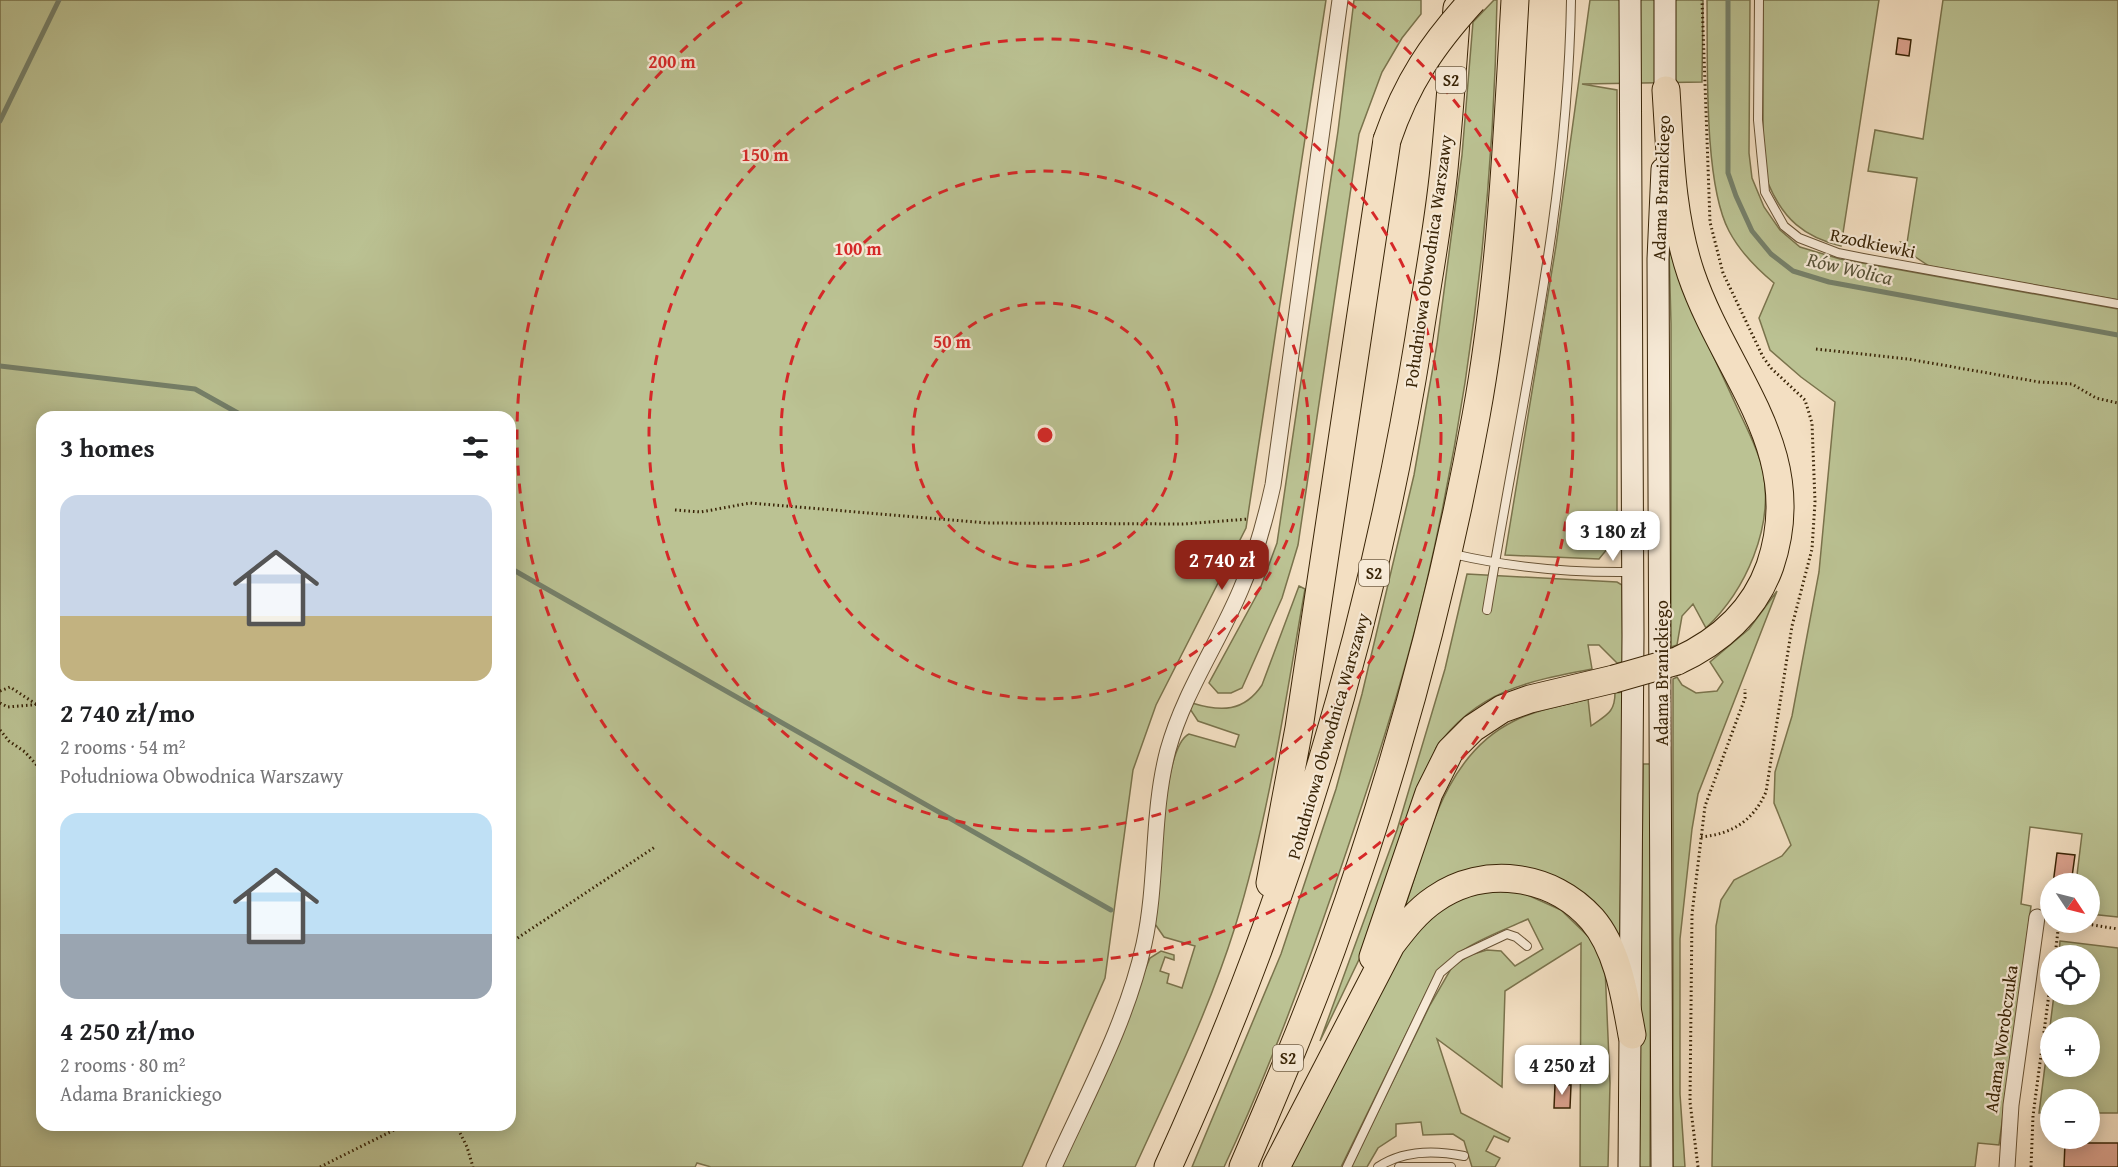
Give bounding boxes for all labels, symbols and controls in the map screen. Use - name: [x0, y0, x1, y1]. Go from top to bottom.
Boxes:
- text: 200 m: [648, 48, 696, 75]
- road number: S2: [1436, 67, 1466, 93]
- street label: Adama Branickiego: [1645, 115, 1677, 261]
- street label: Południowa Obwodnica Warszawy: [1397, 133, 1459, 389]
- text: 150 m: [741, 141, 789, 168]
- street label: Rzodkiewki: [1828, 221, 1918, 265]
- text: 100 m: [834, 235, 882, 262]
- water label: Rów Wolica: [1803, 244, 1896, 292]
- text: 50 m: [933, 328, 972, 355]
- centre of rings: [1035, 425, 1055, 445]
- text: 3 homes: [60, 428, 155, 467]
- icon: filters: [459, 431, 492, 464]
- pin: 3 180 zł: [1551, 511, 1675, 562]
- text: 3 180 zł: [1580, 516, 1646, 545]
- icon: home: [222, 534, 330, 642]
- pin: 2 740 zł: [1160, 540, 1284, 591]
- text: 2 740 zł: [1189, 545, 1255, 574]
- road number: S2: [1359, 560, 1389, 586]
- street label: Adama Branickiego: [1648, 600, 1675, 746]
- street label: Południowa Obwodnica Warszawy: [1280, 610, 1376, 862]
- text: 2 740 zł/mo: [60, 693, 195, 732]
- text: 2 rooms · 54 m²: [60, 732, 186, 761]
- text: Południowa Obwodnica Warszawy: [60, 761, 344, 790]
- icon: home: [222, 852, 330, 960]
- north arrow: [2040, 873, 2100, 933]
- map controls: [2040, 873, 2100, 1149]
- button: locate: [2040, 945, 2100, 1005]
- street label: Adama Worobczuka: [1977, 963, 2025, 1115]
- text: 4 250 zł/mo: [60, 1011, 195, 1050]
- button: +: [2040, 1017, 2100, 1077]
- road number: S2: [1273, 1045, 1303, 1071]
- pin: 4 250 zł: [1500, 1045, 1624, 1096]
- text: 2 rooms · 80 m²: [60, 1050, 186, 1079]
- text: 4 250 zł: [1529, 1050, 1595, 1079]
- text: Adama Branickiego: [60, 1079, 222, 1108]
- button: −: [2040, 1089, 2100, 1149]

